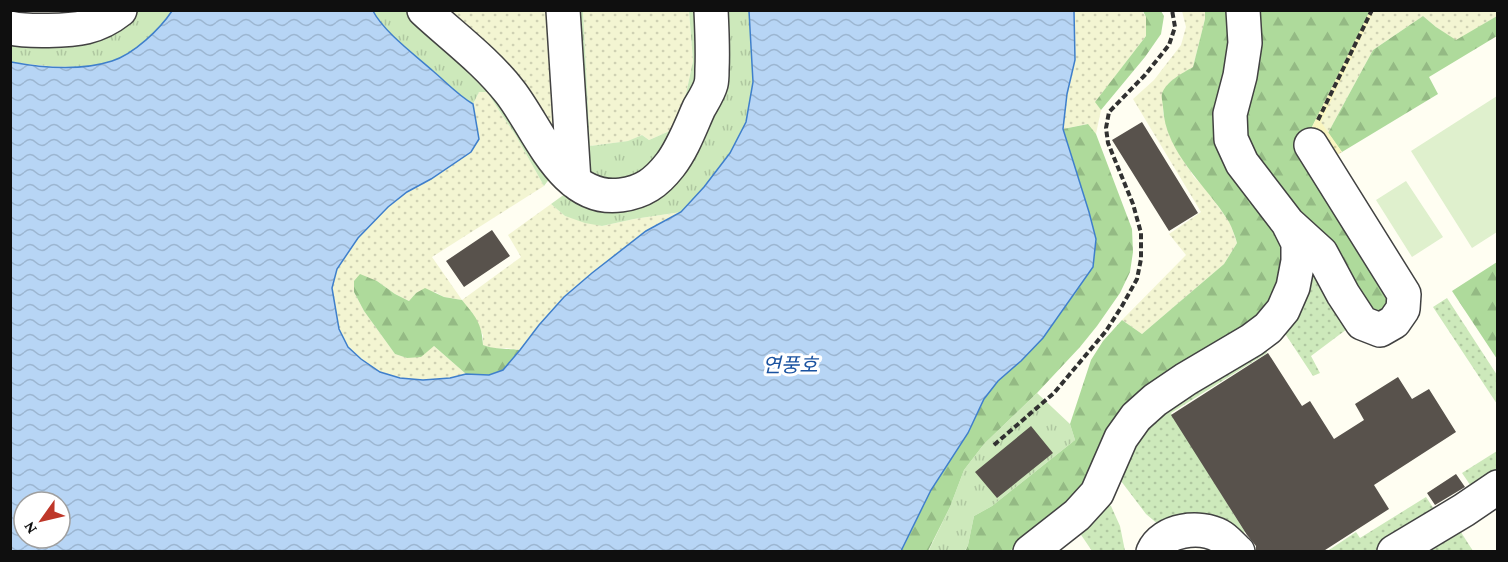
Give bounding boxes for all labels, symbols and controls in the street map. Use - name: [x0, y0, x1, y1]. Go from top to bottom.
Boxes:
- water label: 연풍호: [762, 354, 819, 376]
- north arrow: [12, 490, 72, 550]
- text: N: [20, 519, 40, 537]

